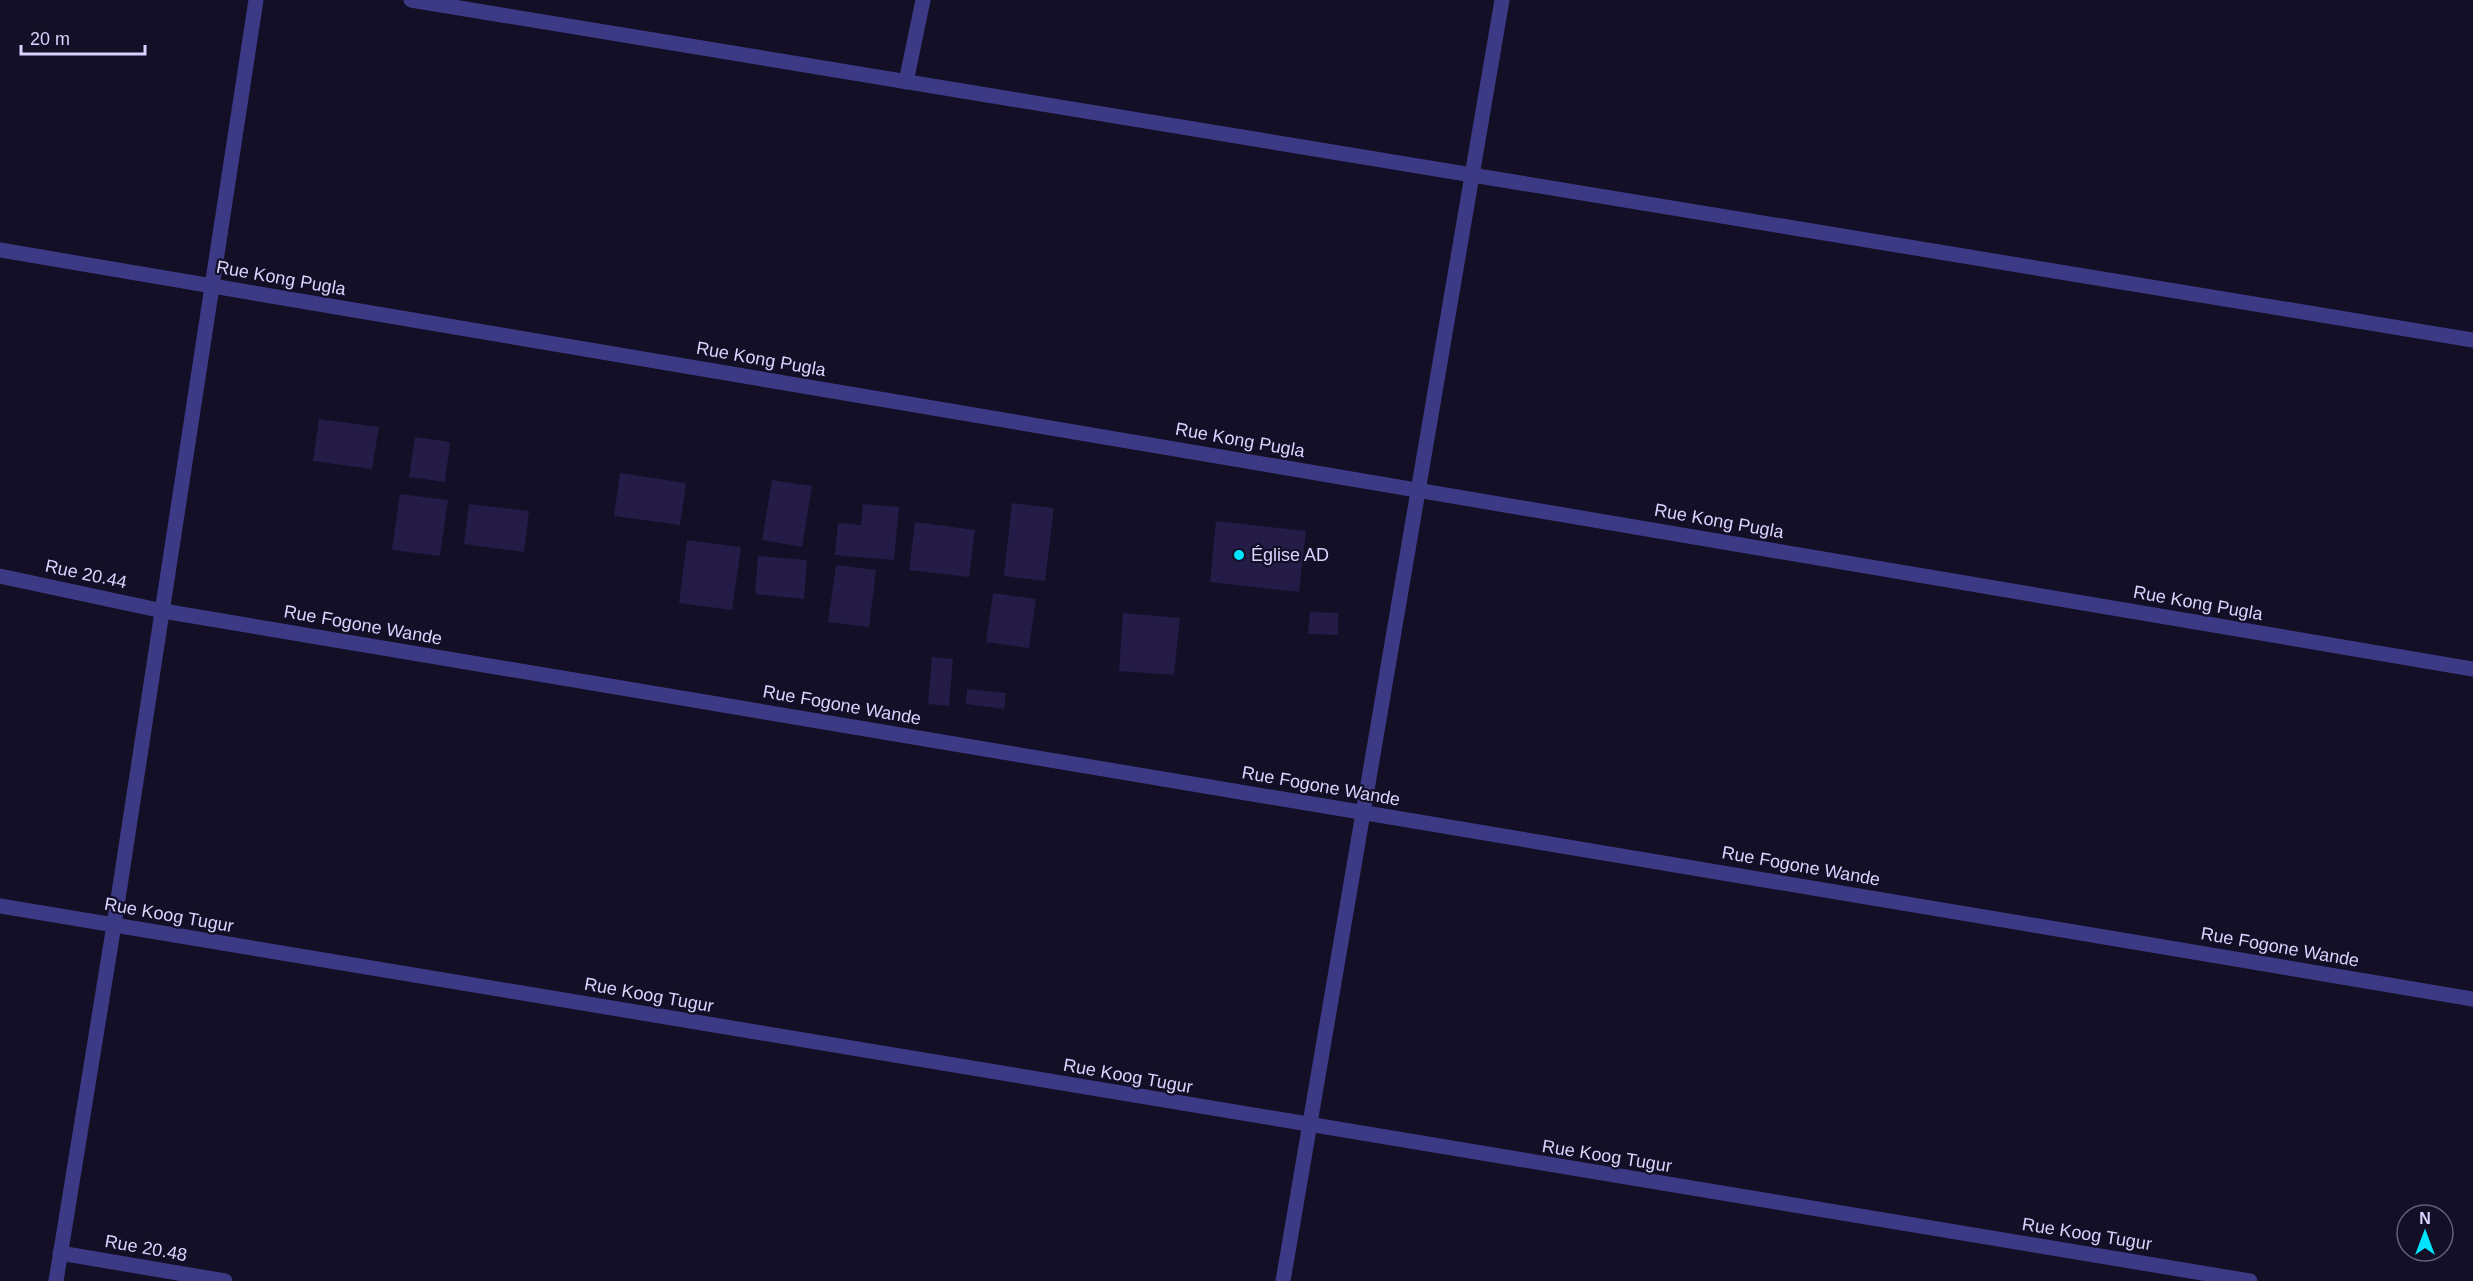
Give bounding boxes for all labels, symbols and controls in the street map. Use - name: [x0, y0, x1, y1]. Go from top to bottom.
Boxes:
- scale bar: [21, 18, 146, 56]
- text: 20 m: [30, 29, 70, 49]
- street label: Rue Kong Pugla: [215, 257, 348, 299]
- street label: Rue Kong Pugla: [695, 338, 828, 380]
- street label: Rue Kong Pugla: [1174, 419, 1307, 461]
- street label: Rue Kong Pugla: [1653, 500, 1786, 542]
- place label: Église AD: [1251, 545, 1329, 565]
- marker: Église AD: [1232, 548, 1246, 562]
- street label: Rue 20.44: [43, 556, 129, 592]
- street label: Rue Kong Pugla: [2132, 582, 2265, 624]
- street label: Rue Fogone Wande: [282, 601, 444, 649]
- street label: Rue Fogone Wande: [761, 681, 923, 729]
- street label: Rue Fogone Wande: [1240, 762, 1402, 810]
- street label: Rue Fogone Wande: [1720, 842, 1882, 890]
- street label: Rue Koog Tugur: [103, 894, 235, 936]
- street label: Rue Fogone Wande: [2199, 923, 2361, 971]
- street label: Rue Koog Tugur: [583, 974, 715, 1016]
- street label: Rue Koog Tugur: [1062, 1055, 1194, 1097]
- street label: Rue Koog Tugur: [1541, 1136, 1673, 1176]
- north arrow: [2395, 1203, 2455, 1263]
- text: N: [2419, 1210, 2431, 1227]
- street label: Rue Koog Tugur: [2021, 1214, 2153, 1254]
- street label: Rue 20.48: [103, 1231, 189, 1265]

